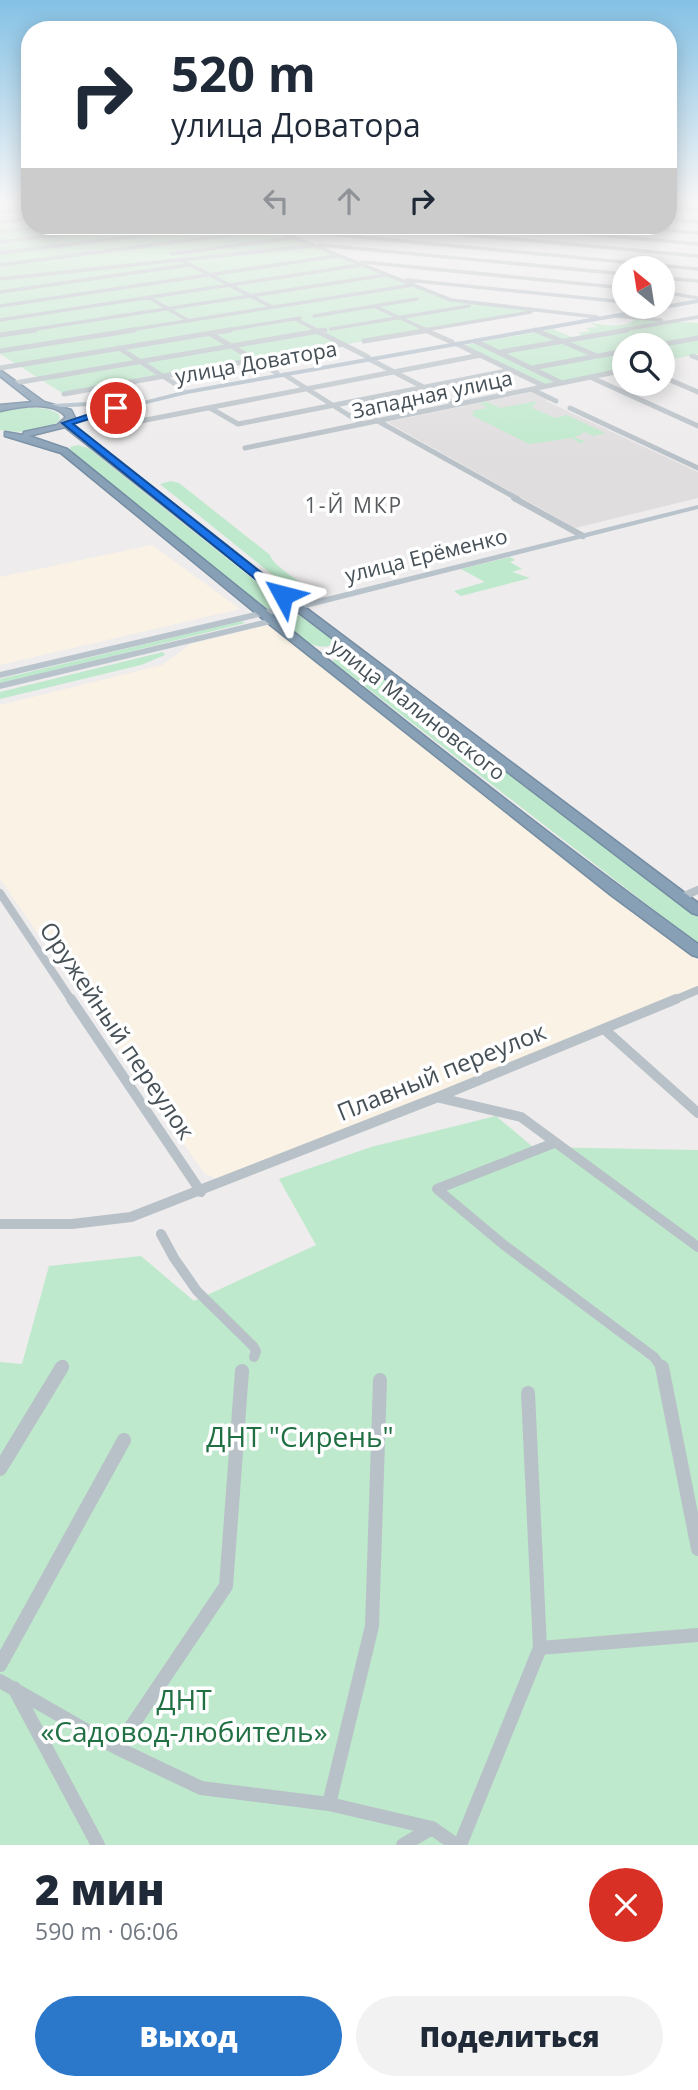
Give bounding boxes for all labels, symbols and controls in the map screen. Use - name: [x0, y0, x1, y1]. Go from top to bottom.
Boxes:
- text: 520 m: [171, 40, 316, 106]
- icon: right: [56, 49, 147, 140]
- text: улица Доватора: [171, 103, 421, 146]
- icon: left: [257, 182, 295, 220]
- icon: ahead: [330, 182, 368, 220]
- icon: right: [403, 182, 441, 220]
- north arrow: [612, 256, 676, 318]
- map controls: [612, 256, 675, 396]
- button: search: [612, 333, 675, 396]
- street label: улица Доватора: [173, 334, 339, 390]
- street label: Западная улица: [349, 363, 515, 425]
- pin: [86, 378, 146, 438]
- icon: arrive: [97, 389, 135, 427]
- district label: 1-Й МКР: [305, 491, 403, 519]
- street label: улица Ерёменко: [342, 521, 510, 589]
- position arrow: [246, 558, 320, 632]
- street label: улица Малиновского: [325, 632, 511, 786]
- street label: Оружейный переулок: [33, 915, 204, 1146]
- street label: Плавный переулок: [332, 1014, 551, 1128]
- park label: ДНТ "Сирень": [206, 1417, 394, 1455]
- park label: ДНТ «Садовод-любитель»: [40, 1680, 328, 1750]
- text: 2 мин: [35, 1860, 165, 1917]
- button: close: [589, 1868, 663, 1942]
- text: 590 m · 06:06: [35, 1915, 178, 1947]
- button: Выход: [35, 1996, 342, 2076]
- button: Поделиться: [356, 1996, 663, 2076]

